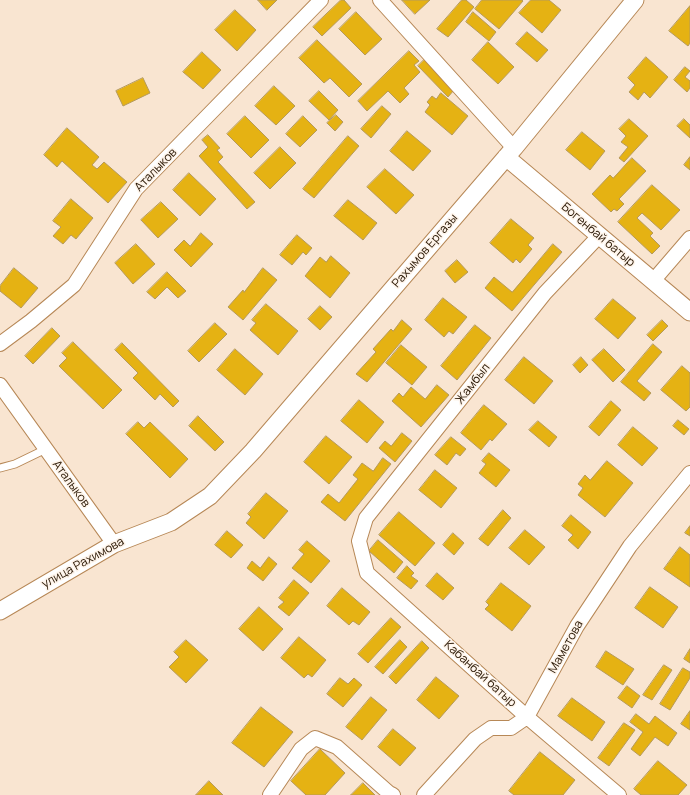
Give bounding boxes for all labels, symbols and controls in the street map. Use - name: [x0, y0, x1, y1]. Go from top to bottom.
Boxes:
- street label: Аталыков: [132, 145, 180, 195]
- street label: Богенбай батыр: [558, 200, 638, 270]
- street label: Рахымов Ергазы: [389, 211, 461, 291]
- street label: Жамбыл: [453, 361, 493, 407]
- street label: Аталыков: [49, 458, 93, 510]
- street label: улица Рахимова: [39, 534, 127, 592]
- street label: Маметова: [546, 618, 586, 676]
- street label: Кабанбай батыр: [441, 638, 519, 710]

